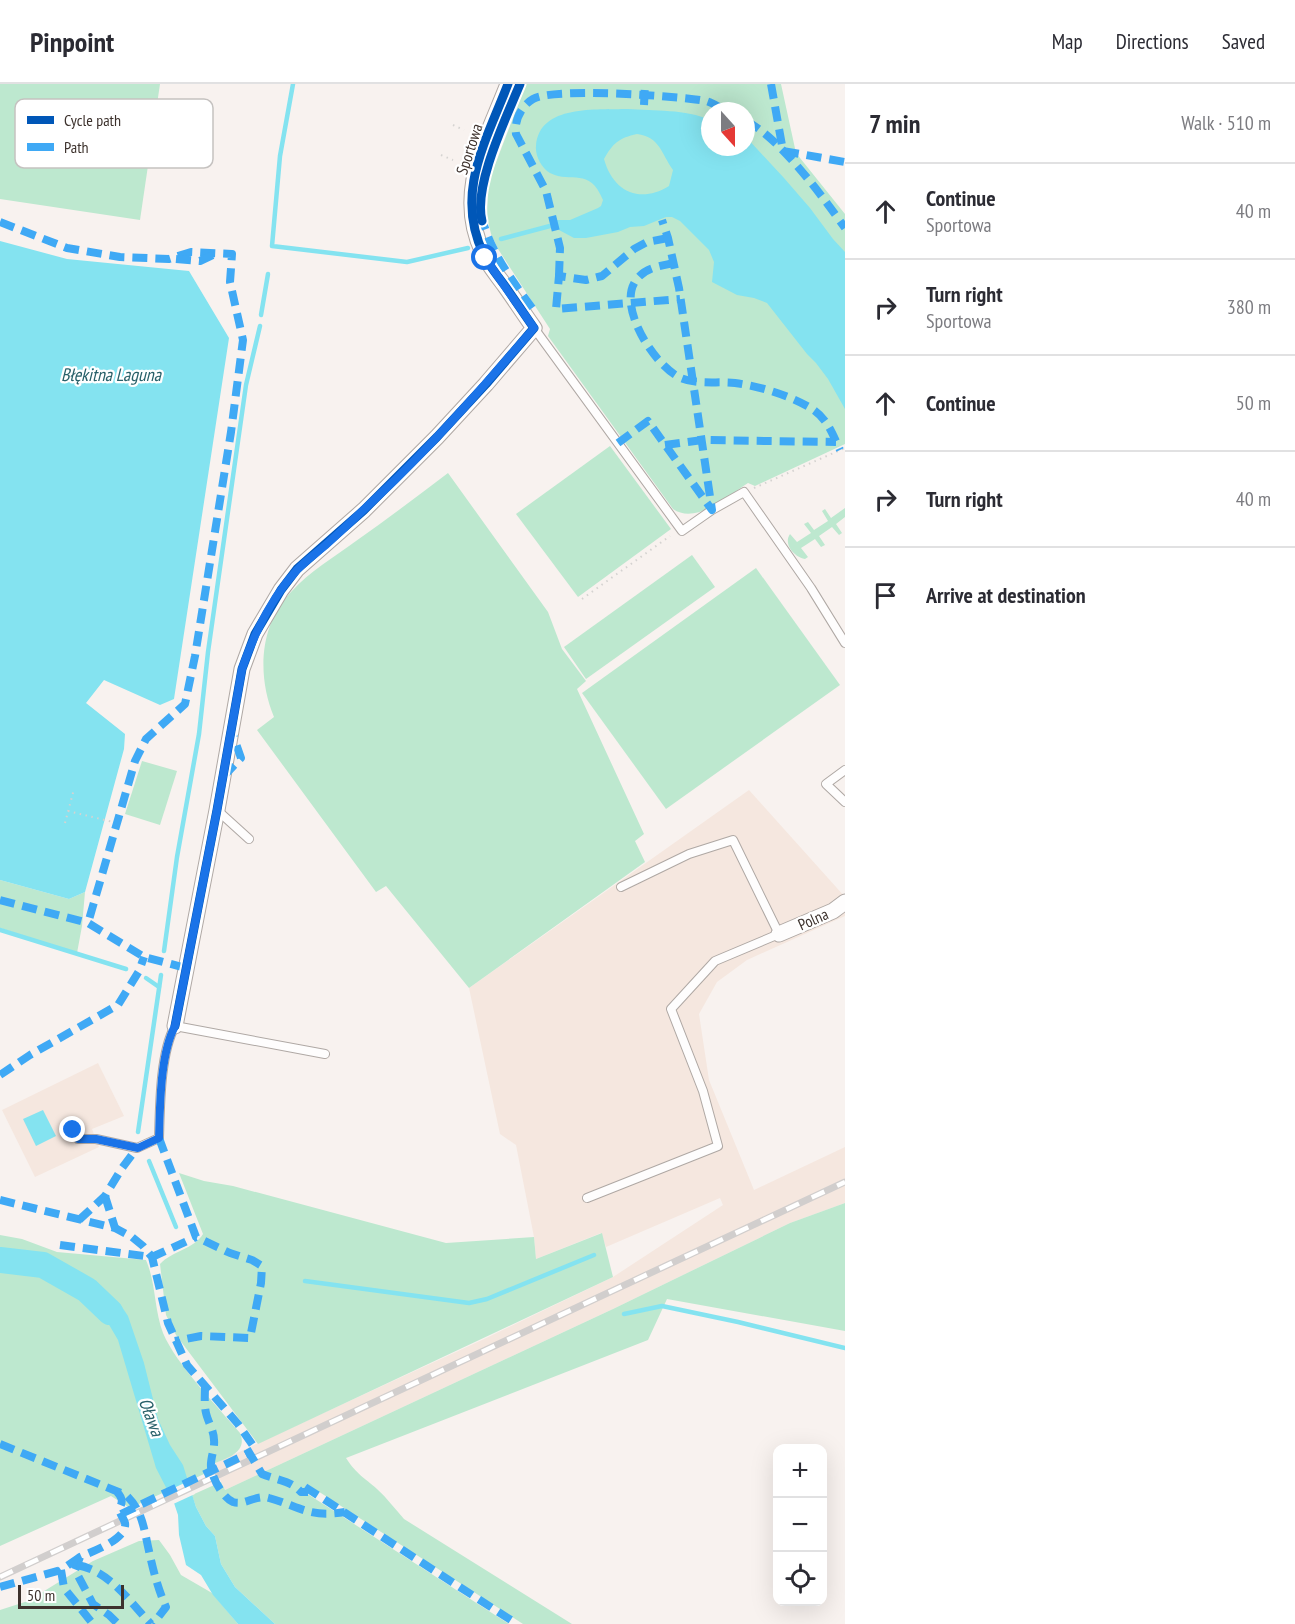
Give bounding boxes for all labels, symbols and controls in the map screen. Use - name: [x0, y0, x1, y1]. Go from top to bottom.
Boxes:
- text: Pinpoint: [30, 23, 114, 60]
- text: Map: [1052, 28, 1083, 55]
- text: Directions: [1116, 28, 1189, 55]
- text: Saved: [1222, 28, 1265, 55]
- legend: [15, 99, 213, 168]
- north arrow: [701, 102, 755, 156]
- text: 7 min: [869, 107, 920, 140]
- text: Cycle path: [64, 110, 121, 130]
- text: Walk · 510 m: [1181, 110, 1271, 136]
- street label: Sportowa: [451, 121, 487, 177]
- text: Path: [64, 137, 89, 157]
- text: Continue: [926, 184, 996, 212]
- icon: ahead: [869, 195, 902, 228]
- text: 40 m: [1236, 198, 1271, 224]
- text: Sportowa: [926, 212, 991, 238]
- route start: [471, 244, 497, 270]
- text: Turn right: [926, 280, 1003, 308]
- icon: right: [869, 291, 902, 324]
- text: 380 m: [1227, 294, 1271, 320]
- text: Sportowa: [926, 308, 991, 334]
- water label: Błękitna Laguna: [61, 363, 162, 386]
- icon: ahead: [869, 387, 902, 420]
- text: Continue: [926, 389, 996, 417]
- text: 50 m: [1236, 390, 1271, 416]
- icon: right: [869, 483, 902, 516]
- text: Turn right: [926, 485, 1003, 513]
- text: 40 m: [1236, 486, 1271, 512]
- icon: arrive: [869, 579, 902, 612]
- text: Arrive at destination: [926, 581, 1086, 609]
- street label: Polna: [795, 904, 831, 934]
- route end: [59, 1116, 85, 1142]
- water label: Oława: [134, 1394, 169, 1440]
- map controls: [773, 1444, 827, 1606]
- button: +: [773, 1444, 827, 1498]
- button: −: [773, 1498, 827, 1552]
- button: locate: [773, 1552, 827, 1606]
- scale bar: [18, 1582, 124, 1610]
- text: 50 m: [27, 1585, 55, 1605]

